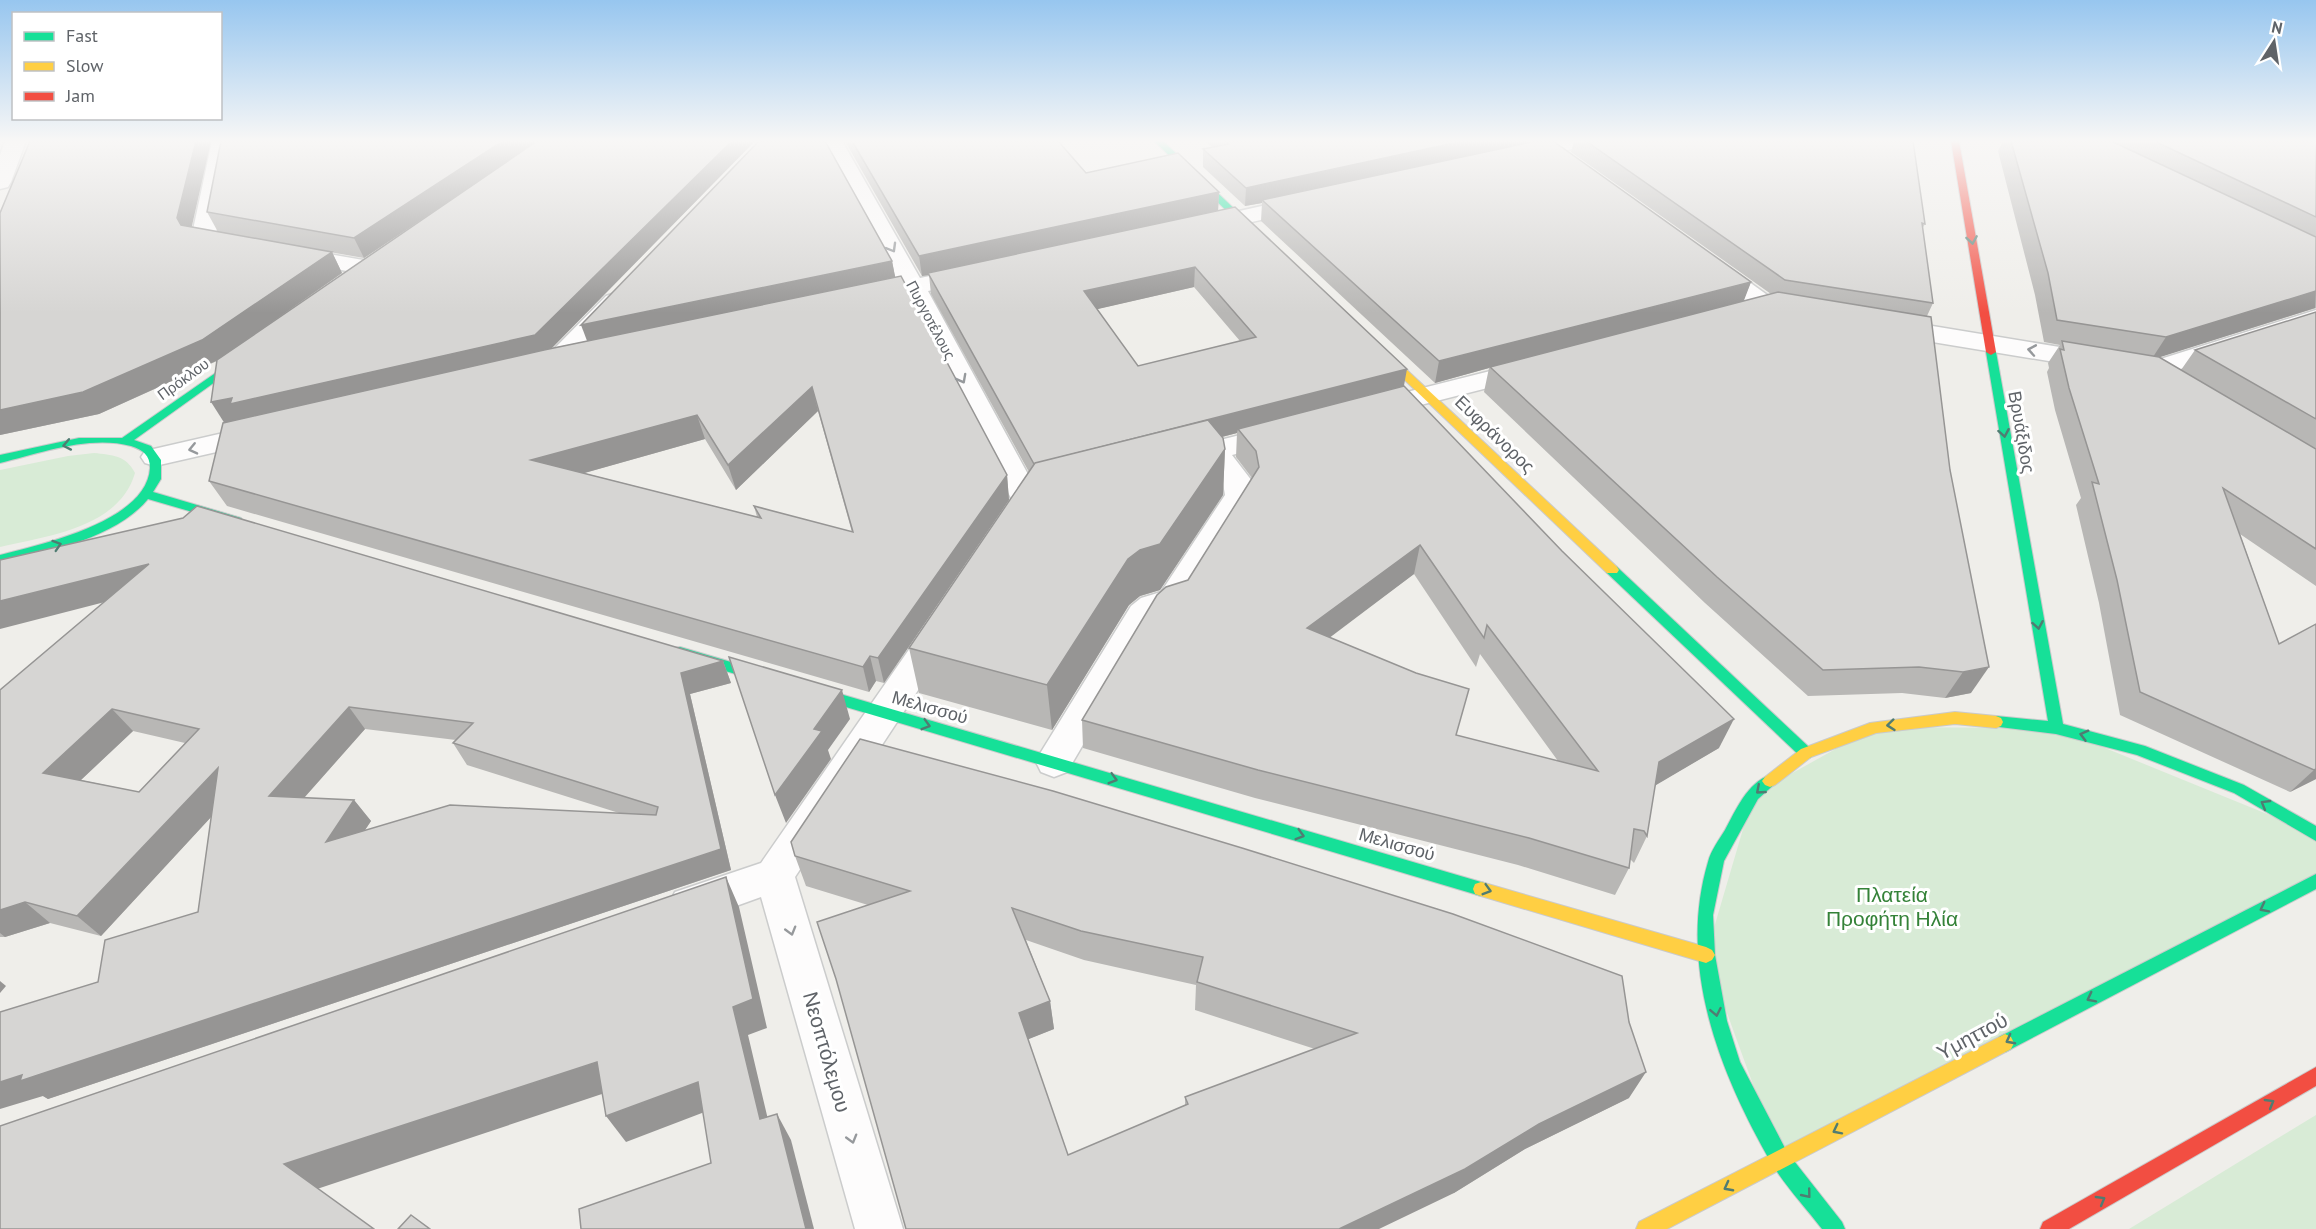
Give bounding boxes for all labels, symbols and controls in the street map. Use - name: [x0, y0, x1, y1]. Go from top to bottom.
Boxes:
- legend: [12, 12, 222, 120]
- north arrow: [2244, 12, 2304, 72]
- text: N: [2270, 16, 2284, 38]
- text: Fast: [66, 24, 98, 47]
- text: Slow: [66, 54, 104, 77]
- text: Jam: [65, 84, 95, 107]
- one-way arrow: [1965, 236, 1977, 245]
- one-way arrow: [884, 242, 896, 252]
- street label: Πυργοτέλους: [902, 277, 960, 363]
- one-way arrow: [2027, 344, 2037, 357]
- street label: Πρόκλου: [154, 354, 212, 404]
- one-way arrow: [955, 372, 966, 383]
- street label: Βρυάξιδος: [2003, 389, 2041, 475]
- street label: Ευφράνορος: [1450, 390, 1540, 478]
- one-way arrow: [1997, 427, 2010, 437]
- one-way arrow: [62, 438, 72, 451]
- one-way arrow: [188, 441, 198, 454]
- one-way arrow: [51, 539, 62, 552]
- one-way arrow: [2031, 619, 2044, 629]
- street label: Μελισσού: [889, 685, 971, 729]
- one-way arrow: [920, 718, 931, 730]
- one-way arrow: [1886, 718, 1895, 731]
- one-way arrow: [2079, 730, 2090, 742]
- one-way arrow: [1107, 772, 1118, 784]
- one-way arrow: [1756, 783, 1767, 794]
- one-way arrow: [2261, 800, 2271, 812]
- street label: Μελισσού: [1356, 822, 1438, 866]
- one-way arrow: [1294, 828, 1305, 840]
- park label: Πλατεία Προφήτη Ηλία: [1826, 881, 1958, 932]
- one-way arrow: [1481, 883, 1492, 895]
- one-way arrow: [2260, 901, 2270, 912]
- one-way arrow: [784, 926, 797, 936]
- street label: Νεοπτόλεμου: [797, 989, 857, 1115]
- one-way arrow: [2087, 991, 2097, 1002]
- street label: Υμηττού: [1932, 1006, 2012, 1066]
- one-way arrow: [1709, 1007, 1722, 1017]
- one-way arrow: [2006, 1033, 2017, 1044]
- one-way arrow: [2264, 1098, 2274, 1110]
- one-way arrow: [1833, 1123, 1844, 1134]
- one-way arrow: [845, 1133, 857, 1144]
- one-way arrow: [1723, 1179, 1734, 1191]
- one-way arrow: [1800, 1187, 1811, 1198]
- one-way arrow: [2095, 1196, 2105, 1207]

